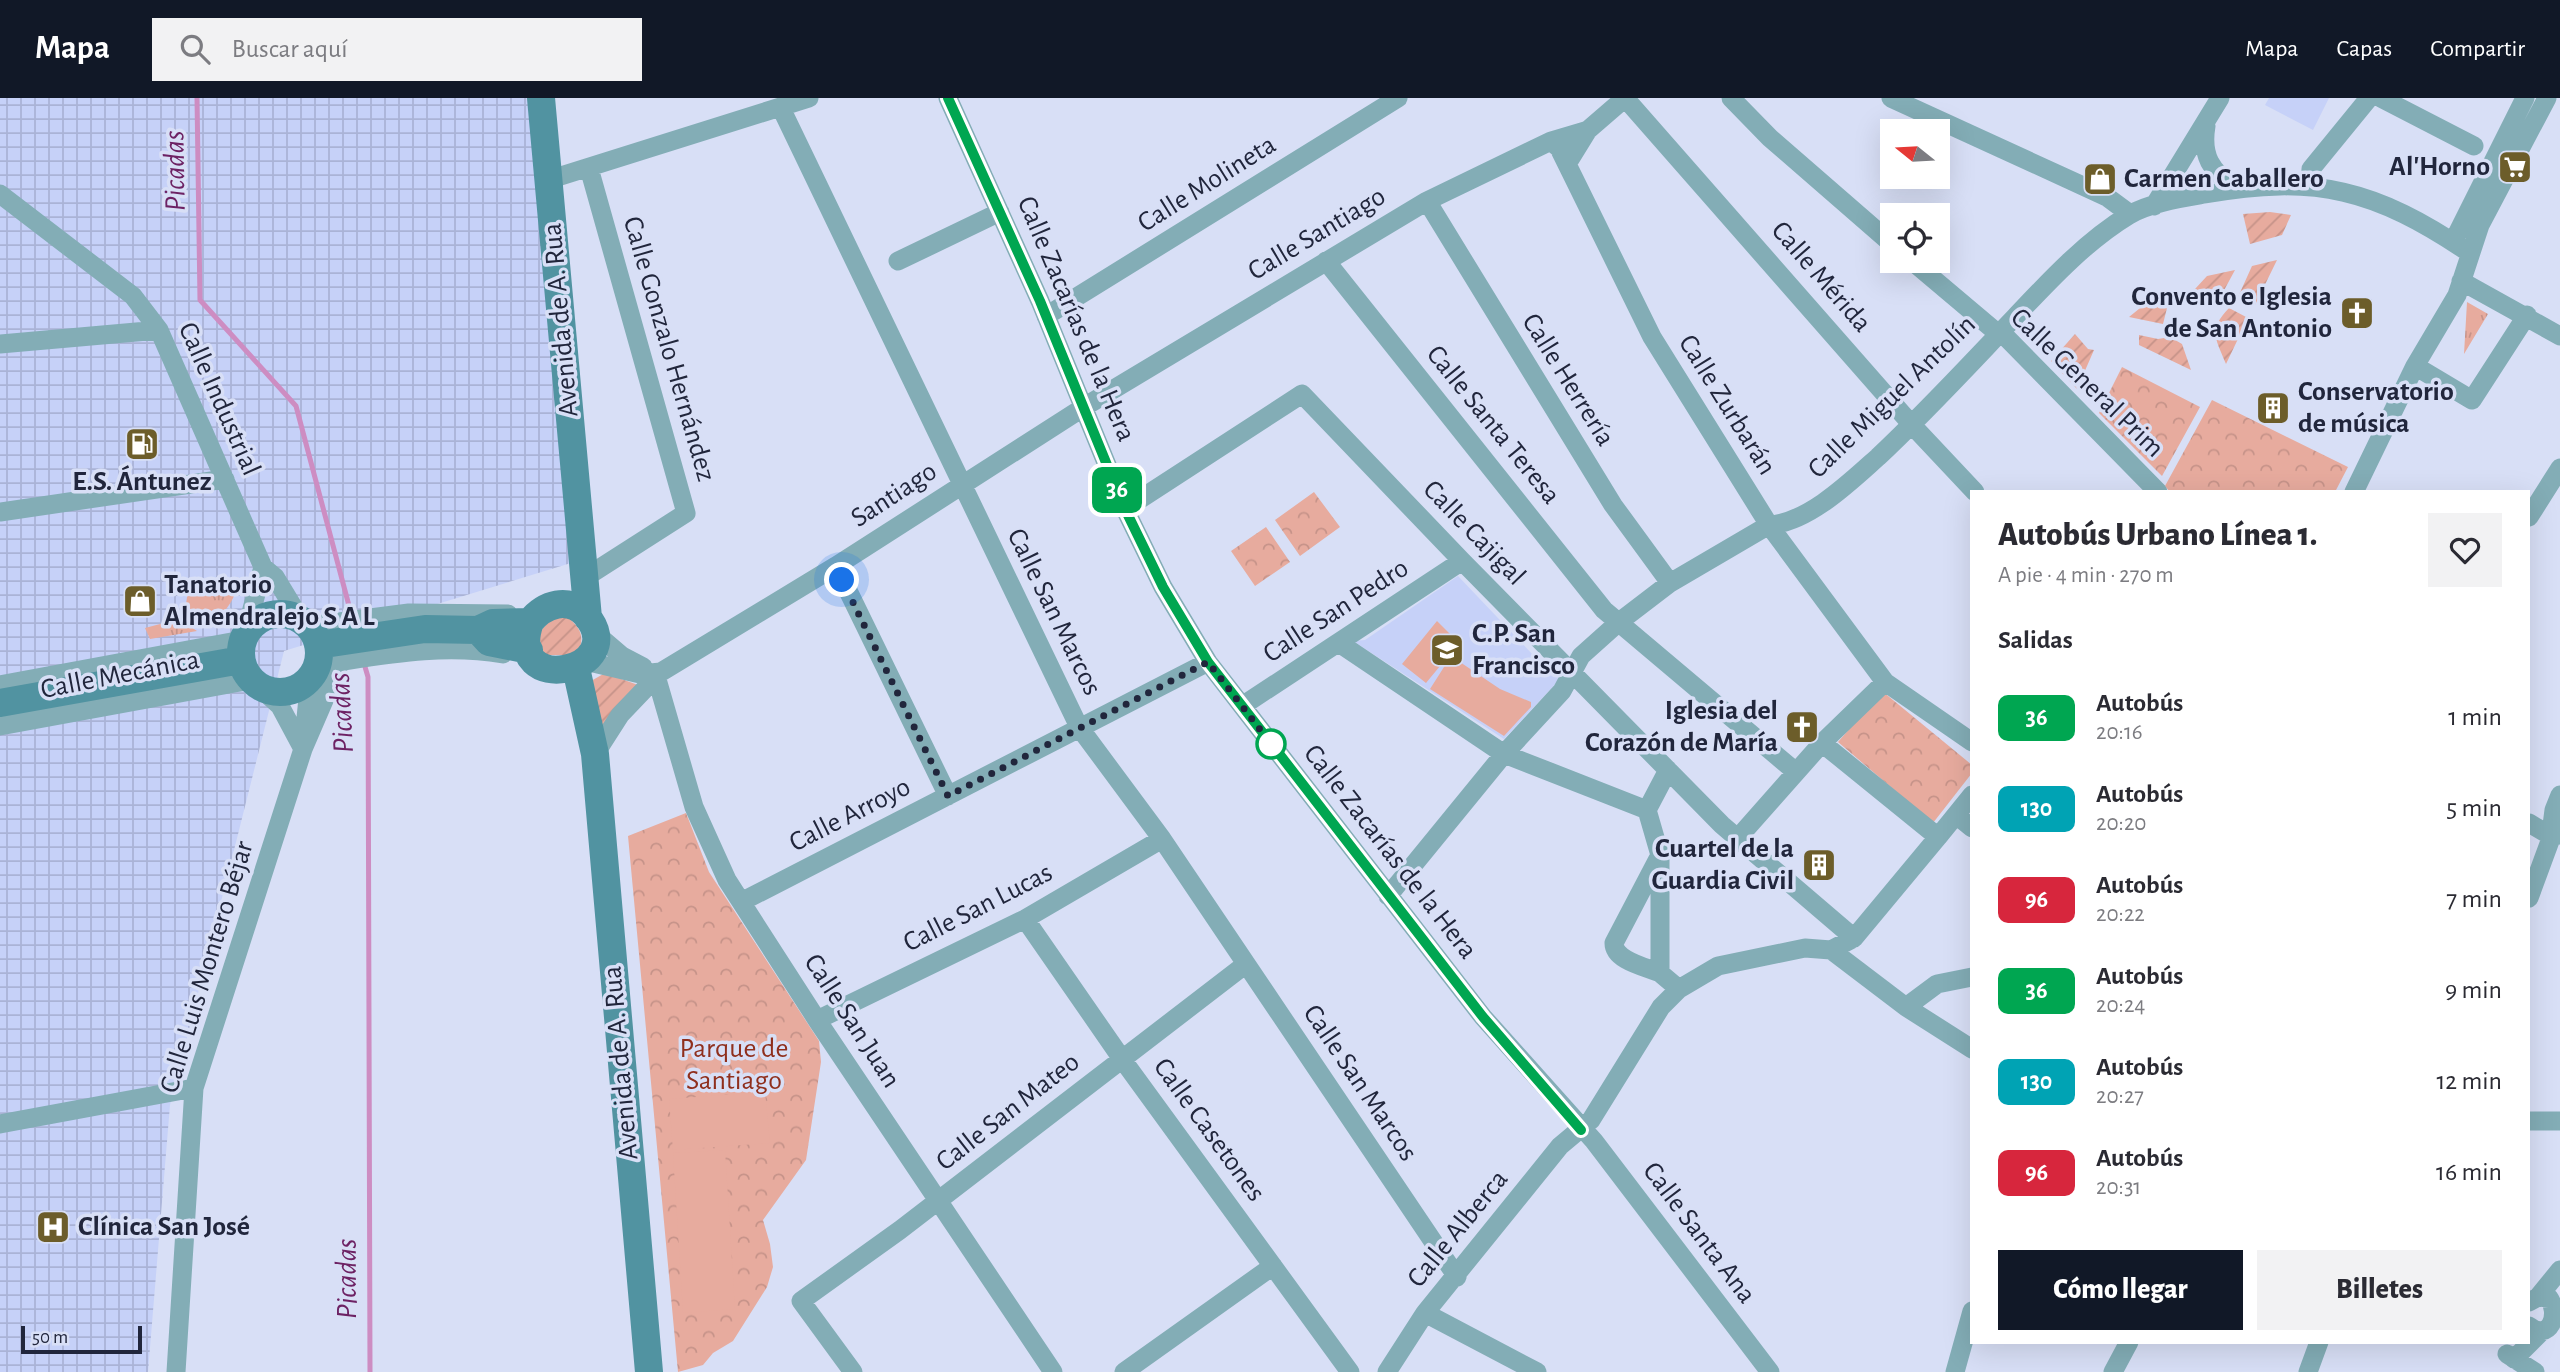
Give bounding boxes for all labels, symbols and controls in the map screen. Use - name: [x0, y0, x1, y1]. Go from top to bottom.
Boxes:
- search box: [152, 18, 642, 81]
- icon: search: [176, 30, 214, 68]
- text: Mapa: [35, 32, 110, 65]
- text: Buscar aquí: [232, 36, 348, 62]
- text: Mapa: [2245, 37, 2298, 61]
- text: Capas: [2336, 37, 2392, 61]
- text: Compartir: [2430, 37, 2525, 61]
- north arrow: [1880, 119, 1950, 189]
- map controls: [1880, 119, 1950, 273]
- water label: Picadas: [159, 130, 191, 212]
- street label: Calle Molineta: [1133, 130, 1281, 237]
- supermarket icon: Al'Horno: [2496, 148, 2534, 186]
- place label: Al'Horno: [2389, 153, 2490, 181]
- shop icon: Carmen Caballero: [2081, 160, 2119, 198]
- place label: Carmen Caballero: [2124, 165, 2324, 193]
- street label: Calle Santiago: [1244, 182, 1390, 286]
- street label: Calle Zacarías de la Hera: [1012, 192, 1140, 446]
- button: locate: [1880, 203, 1950, 273]
- street label: Calle Gonzalo Hernández: [618, 214, 720, 484]
- street label: Calle Mérida: [1766, 216, 1876, 338]
- street label: Avenida de A. Rua: [539, 222, 583, 418]
- place label: Convento e Iglesia de San Antonio: [2131, 283, 2332, 343]
- church icon: Convento e Iglesia de San Antonio: [2338, 294, 2376, 332]
- street label: Calle General Prim: [2005, 303, 2169, 463]
- street label: Calle Herrería: [1516, 309, 1620, 451]
- street label: Calle Miguel Antolín: [1803, 310, 1981, 484]
- street label: Calle Industrial: [173, 318, 265, 480]
- street label: Calle Zurbarán: [1673, 330, 1781, 480]
- street label: Calle Santa Teresa: [1421, 340, 1565, 510]
- place label: Conservatorio de música: [2298, 378, 2454, 438]
- building icon: Conservatorio de música: [2254, 389, 2292, 427]
- fuel station icon: E.S. Ántunez: [123, 425, 161, 463]
- street label: Santiago: [846, 457, 942, 533]
- place label: E.S. Ántunez: [72, 465, 212, 496]
- line badge: 36: [1086, 467, 1148, 513]
- street label: Calle Cajigal: [1417, 475, 1531, 591]
- text: 36: [1106, 478, 1128, 502]
- button: heart: [2428, 513, 2502, 587]
- text: Autobús Urbano Línea 1.: [1998, 519, 2317, 552]
- street label: Calle San Marcos: [1002, 524, 1106, 700]
- street label: Calle San Pedro: [1258, 554, 1414, 668]
- your location: [824, 562, 859, 597]
- text: A pie · 4 min · 270 m: [1998, 564, 2174, 587]
- place label: Tanatorio Almendralejo S A L: [164, 571, 376, 631]
- shop icon: Tanatorio Almendralejo S A L: [121, 582, 159, 620]
- place label: C.P. San Francisco: [1472, 620, 1575, 680]
- text: Salidas: [1998, 627, 2073, 653]
- school or university icon: C.P. San Francisco: [1428, 631, 1466, 669]
- street label: Calle Mecánica: [38, 646, 202, 704]
- water label: Picadas: [325, 671, 359, 754]
- text: Autobús: [2096, 690, 2183, 716]
- place label: Iglesia del Corazón de María: [1585, 697, 1778, 757]
- text: 1 min: [2448, 704, 2502, 730]
- text: 36: [2026, 706, 2047, 730]
- church icon: Iglesia del Corazón de María: [1783, 708, 1821, 746]
- text: 20:16: [2096, 721, 2143, 744]
- unlabelled marker: [1256, 729, 1286, 759]
- street label: Calle Zacarías de la Hera: [1298, 740, 1482, 964]
- street label: Calle Arroyo: [785, 773, 915, 857]
- text: Autobús: [2096, 781, 2183, 807]
- text: 5 min: [2446, 795, 2502, 821]
- text: 130: [2021, 797, 2052, 821]
- text: 20:20: [2096, 812, 2147, 835]
- place label: Cuartel de la Guardia Civil: [1651, 835, 1794, 895]
- street label: Calle Luis Montero Béjar: [155, 838, 259, 1096]
- building icon: Cuartel de la Guardia Civil: [1800, 846, 1838, 884]
- street label: Calle San Lucas: [899, 859, 1057, 957]
- text: Autobús: [2096, 872, 2183, 898]
- text: 7 min: [2446, 886, 2502, 912]
- text: 96: [2025, 888, 2048, 912]
- text: 20:22: [2096, 903, 2145, 926]
- street label: Calle San Juan: [799, 949, 905, 1093]
- text: Autobús: [2096, 963, 2183, 989]
- street label: Avenida de A. Rua: [599, 965, 643, 1161]
- text: 9 min: [2445, 977, 2502, 1003]
- text: 36: [2026, 979, 2047, 1003]
- text: 20:24: [2096, 994, 2145, 1017]
- street label: Calle San Marcos: [1298, 1000, 1422, 1166]
- park label: Parque de Santiago: [680, 1035, 788, 1095]
- street label: Calle San Mateo: [931, 1048, 1085, 1176]
- street label: Calle Casetones: [1148, 1053, 1270, 1207]
- text: Autobús: [2096, 1054, 2183, 1080]
- text: 12 min: [2436, 1068, 2502, 1094]
- text: 130: [2021, 1070, 2052, 1094]
- text: 20:27: [2096, 1085, 2144, 1108]
- text: Autobús: [2096, 1145, 2183, 1171]
- street label: Calle Santa Ana: [1637, 1157, 1761, 1309]
- text: 16 min: [2436, 1159, 2502, 1185]
- text: 96: [2025, 1161, 2048, 1185]
- street label: Calle Alberca: [1403, 1165, 1514, 1293]
- text: 20:31: [2096, 1176, 2141, 1199]
- hospital icon: Clínica San José: [34, 1208, 72, 1246]
- place label: Clínica San José: [78, 1213, 250, 1241]
- water label: Picadas: [332, 1238, 362, 1319]
- button: Cómo llegar: [1998, 1250, 2243, 1330]
- button: Billetes: [2257, 1250, 2502, 1330]
- scale bar: [21, 1323, 142, 1355]
- text: 50 m: [32, 1328, 68, 1347]

